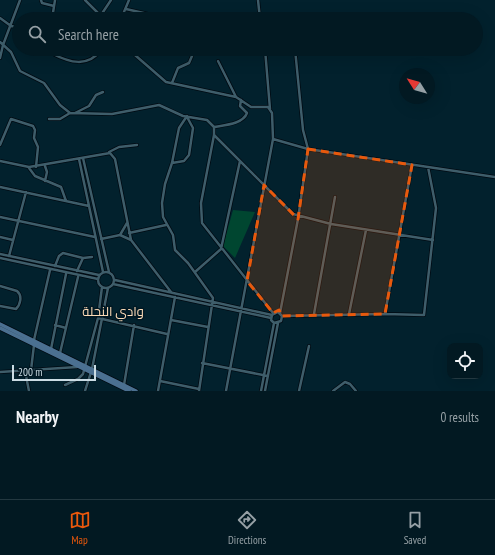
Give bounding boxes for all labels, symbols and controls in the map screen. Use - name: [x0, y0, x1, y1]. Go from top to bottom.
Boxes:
- search box: [12, 12, 483, 56]
- icon: search: [26, 23, 48, 45]
- text: Search here: [58, 25, 119, 44]
- north arrow: [399, 68, 435, 104]
- district label: وادي النحلة: [82, 303, 144, 322]
- map controls: [447, 343, 483, 379]
- button: locate: [447, 343, 483, 379]
- scale bar: [12, 363, 96, 382]
- text: 200 m: [18, 365, 42, 379]
- text: Nearby: [16, 406, 59, 428]
- text: 0 results: [440, 409, 479, 426]
- tab: Map: [69, 509, 91, 547]
- tab: Directions: [228, 509, 266, 547]
- tab: Saved: [404, 509, 426, 547]

